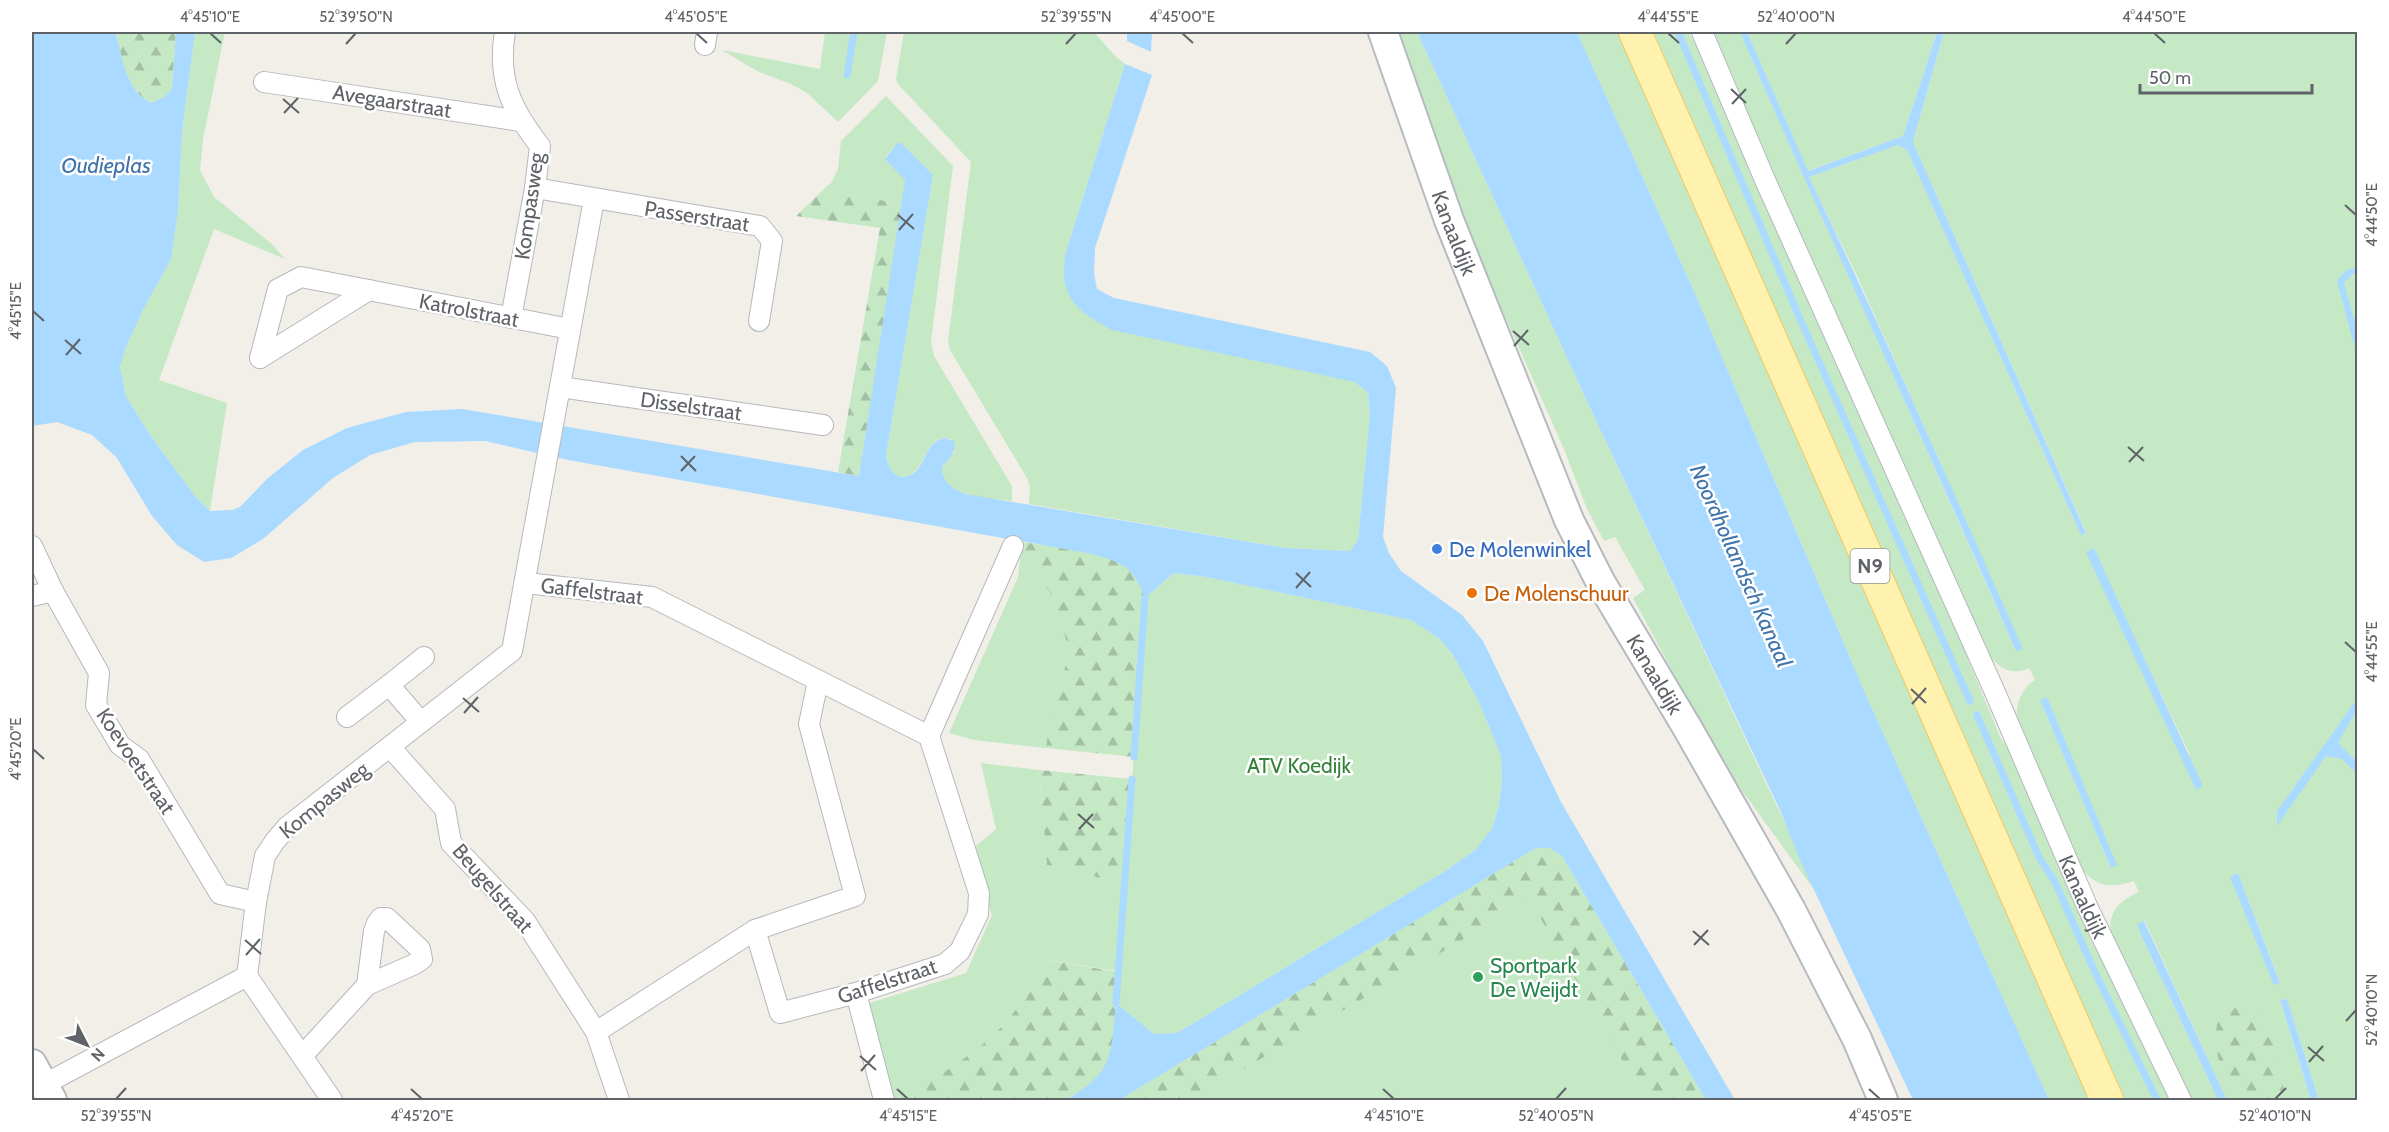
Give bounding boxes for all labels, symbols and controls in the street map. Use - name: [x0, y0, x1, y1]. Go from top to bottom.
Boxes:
- text: 4°45'10"E: [180, 8, 240, 26]
- text: 52°39'50"N: [319, 8, 393, 26]
- text: 4°45'05"E: [664, 8, 728, 26]
- text: 52°39'55"N: [1040, 8, 1112, 26]
- text: 4°45'00"E: [1149, 8, 1215, 26]
- text: 4°44'55"E: [1637, 8, 1699, 26]
- text: 52°40'00"N: [1757, 8, 1835, 26]
- text: 4°44'50"E: [2122, 8, 2186, 26]
- scale bar: [2140, 57, 2312, 95]
- text: 50 m: [2149, 67, 2191, 89]
- street label: Avegaarstraat: [331, 79, 453, 123]
- street label: Kompasweg: [509, 150, 549, 261]
- water label: Oudieplas: [61, 152, 151, 179]
- text: 4°44'50"E: [2363, 183, 2381, 247]
- street label: Kanaaldijk: [1427, 187, 1482, 279]
- street label: Passerstraat: [643, 195, 751, 237]
- text: 4°45'15"E: [7, 282, 25, 340]
- street label: Katrolstraat: [417, 288, 521, 332]
- street label: Disselstraat: [639, 387, 743, 425]
- water label: Noordhollandsch Kanaal: [1684, 460, 1798, 672]
- place label: De Molenwinkel: [1449, 537, 1591, 562]
- marker: De Molenwinkel: [1430, 542, 1444, 556]
- road number: N9: [1850, 549, 1890, 583]
- street label: Gaffelstraat: [539, 572, 645, 610]
- place label: De Molenschuur: [1484, 581, 1629, 606]
- marker: De Molenschuur: [1465, 586, 1479, 600]
- text: 4°44'55"E: [2363, 621, 2381, 683]
- street label: Kanaaldijk: [1622, 630, 1689, 719]
- street label: Koevoetstraat: [91, 703, 181, 819]
- text: 4°45'20"E: [7, 717, 25, 781]
- park label: ATV Koedijk: [1247, 753, 1352, 779]
- street label: Kompasweg: [274, 756, 374, 844]
- street label: Beugelstraat: [448, 838, 538, 938]
- street label: Kanaaldijk: [2054, 851, 2113, 943]
- street label: Gaffelstraat: [834, 953, 940, 1009]
- place label: Sportpark De Weijdt: [1490, 953, 1578, 1003]
- marker: Sportpark De Weijdt: [1471, 970, 1485, 984]
- text: 52°40'10"N: [2363, 974, 2381, 1046]
- north arrow: [57, 1015, 117, 1075]
- text: N: [87, 1044, 109, 1065]
- text: 52°39'55"N: [80, 1107, 152, 1125]
- text: 4°45'20"E: [390, 1107, 454, 1125]
- text: 4°45'15"E: [879, 1107, 937, 1125]
- text: 4°45'10"E: [1364, 1107, 1424, 1125]
- text: 52°40'05"N: [1518, 1107, 1594, 1125]
- text: 4°45'05"E: [1848, 1107, 1912, 1125]
- text: 52°40'10"N: [2239, 1107, 2311, 1125]

